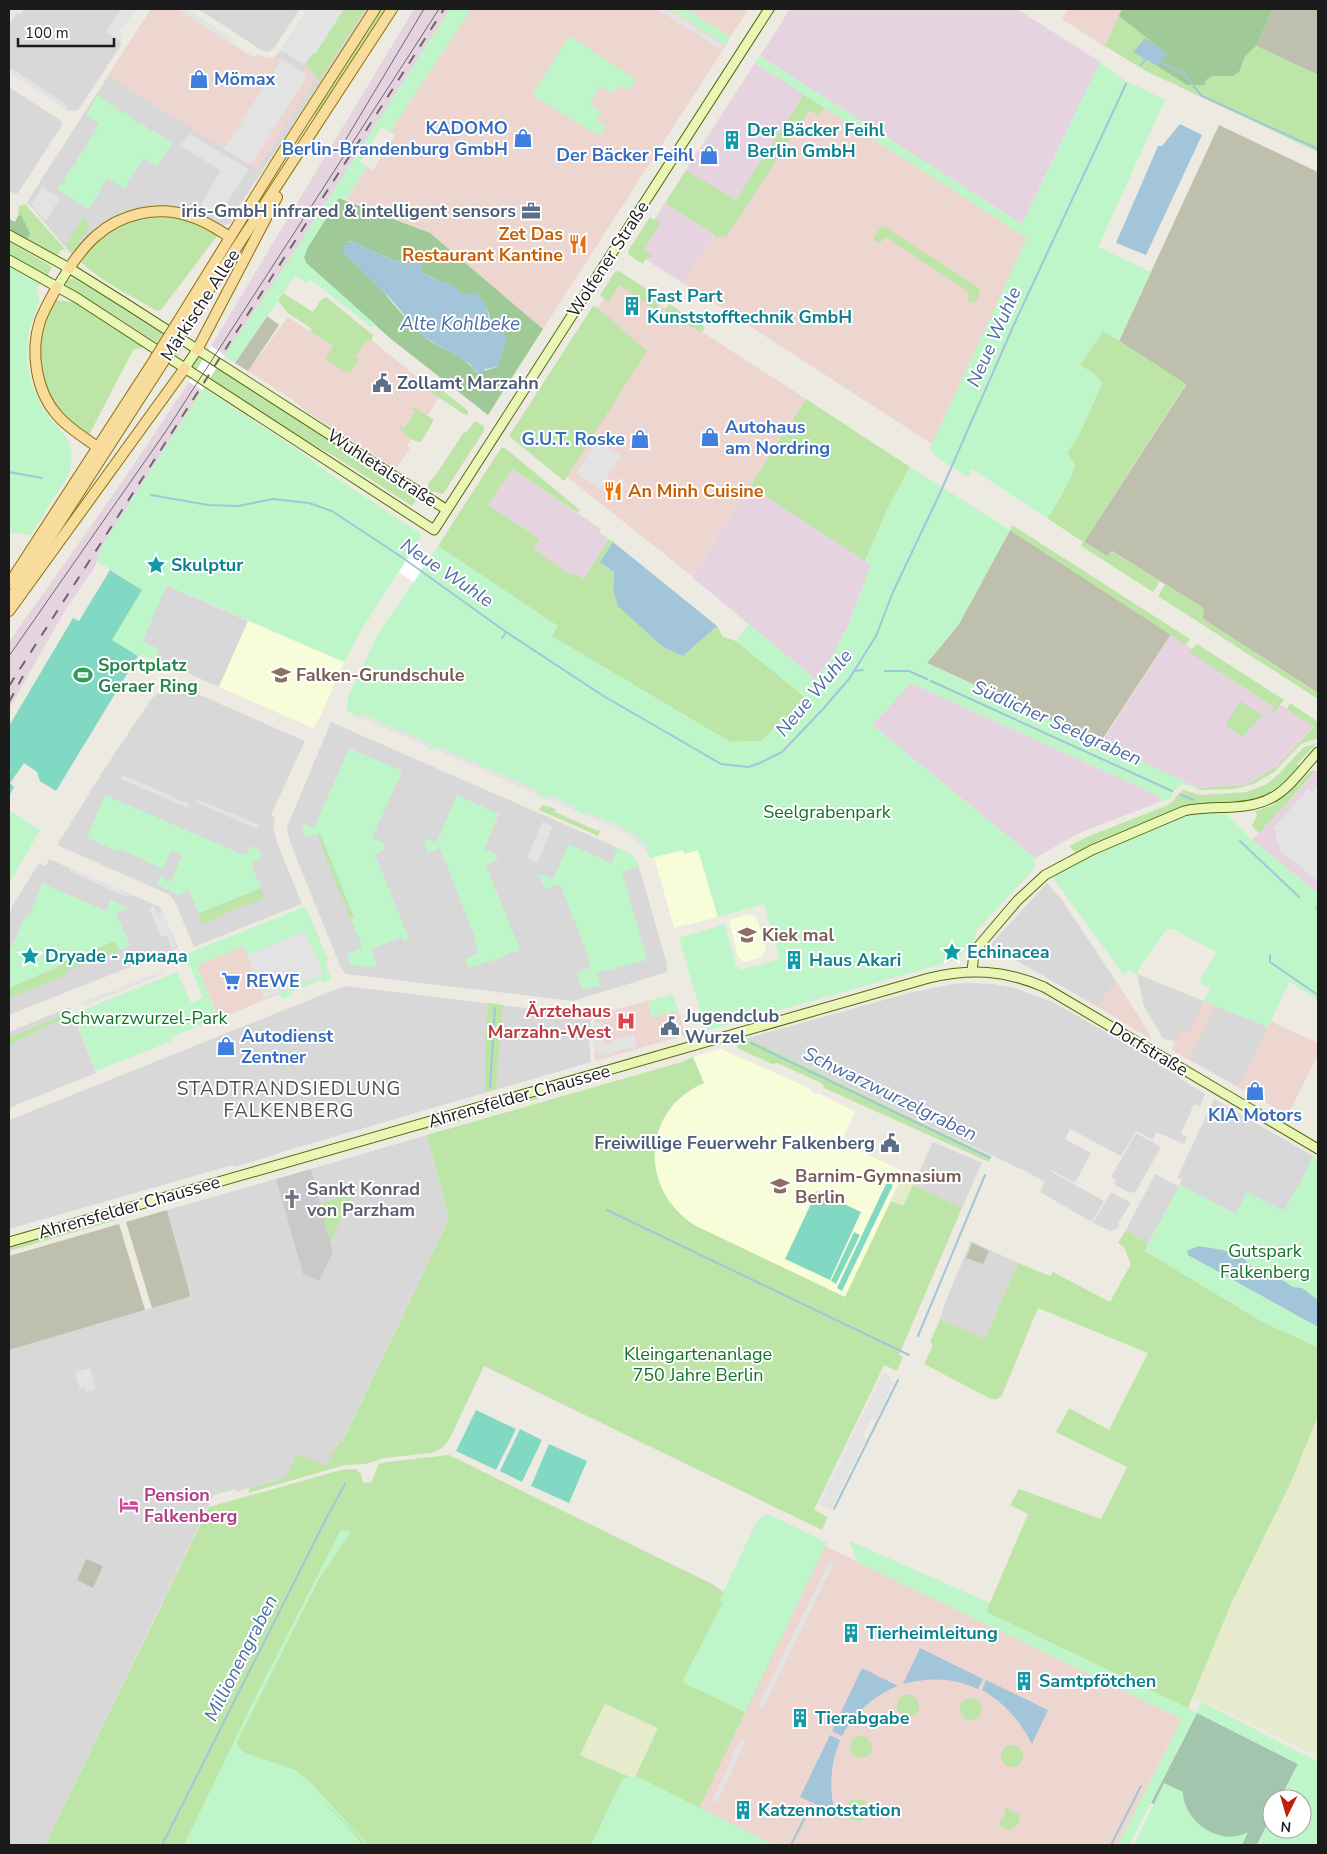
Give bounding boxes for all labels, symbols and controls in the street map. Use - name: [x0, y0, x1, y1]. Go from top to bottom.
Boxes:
- scale bar: [18, 15, 114, 47]
- text: 100 m: [25, 23, 69, 43]
- place label: Mömax: [214, 67, 276, 91]
- shop icon: Mömax: [188, 68, 210, 90]
- place label: KADOMO Berlin-Brandenburg GmbH: [282, 116, 508, 161]
- place label: Der Bäcker Feihl Berlin GmbH: [747, 118, 885, 163]
- shop icon: KADOMO Berlin-Brandenburg GmbH: [512, 127, 534, 149]
- building icon: Der Bäcker Feihl Berlin GmbH: [721, 129, 743, 151]
- place label: Der Bäcker Feihl: [556, 143, 694, 167]
- shop icon: Der Bäcker Feihl: [698, 144, 720, 166]
- street label: Wolfener Straße: [561, 196, 655, 322]
- place label: iris-GmbH infrared & intelligent sensors: [181, 199, 516, 223]
- office icon: iris-GmbH infrared & intelligent sensors: [520, 200, 542, 222]
- place label: Zet Das Restaurant Kantine: [402, 222, 563, 267]
- restaurant icon: Zet Das Restaurant Kantine: [567, 233, 589, 255]
- street label: Märkische Allee: [155, 244, 245, 366]
- water label: Neue Wuhle: [960, 283, 1028, 391]
- place label: Fast Part Kunststofftechnik GmbH: [647, 284, 852, 329]
- building icon: Fast Part Kunststofftechnik GmbH: [621, 295, 643, 317]
- water label: Alte Kohlbeke: [399, 311, 520, 337]
- place label: Zollamt Marzahn: [397, 371, 539, 395]
- public building icon: Zollamt Marzahn: [371, 372, 393, 394]
- place label: Autohaus am Nordring: [725, 415, 830, 460]
- street label: Wuhletalstraße: [322, 423, 442, 513]
- shop icon: Autohaus am Nordring: [699, 426, 721, 448]
- place label: G.U.T. Roske: [522, 427, 625, 451]
- shop icon: G.U.T. Roske: [629, 428, 651, 450]
- place label: An Minh Cuisine: [628, 479, 764, 503]
- restaurant icon: An Minh Cuisine: [602, 480, 624, 502]
- water label: Neue Wuhle: [395, 532, 499, 614]
- place label: Skulptur: [171, 553, 243, 577]
- place icon: Skulptur: [145, 554, 167, 576]
- water label: Neue Wuhle: [770, 644, 858, 742]
- place label: Sportplatz Geraer Ring: [98, 653, 198, 698]
- place label: Falken-Grundschule: [296, 663, 465, 687]
- sports icon: Sportplatz Geraer Ring: [72, 664, 94, 686]
- school or university icon: Falken-Grundschule: [270, 664, 292, 686]
- water label: Südlicher Seelgraben: [969, 674, 1145, 772]
- park label: Seelgrabenpark: [763, 800, 892, 824]
- place label: Kiek mal: [762, 923, 834, 947]
- school or university icon: Kiek mal: [736, 924, 758, 946]
- place label: Echinacea: [967, 940, 1050, 964]
- place icon: Echinacea: [941, 941, 963, 963]
- place label: Dryade - дриада: [45, 944, 188, 968]
- place icon: Dryade - дриада: [19, 945, 41, 967]
- place label: Haus Akari: [809, 948, 901, 972]
- building icon: Haus Akari: [783, 949, 805, 971]
- place label: REWE: [246, 969, 300, 993]
- supermarket icon: REWE: [220, 970, 242, 992]
- place label: Ärztehaus Marzahn-West: [488, 999, 611, 1044]
- place label: Jugendclub Wurzel: [684, 1004, 779, 1049]
- park label: Schwarzwurzel-Park: [61, 1006, 228, 1030]
- hospital icon: Ärztehaus Marzahn-West: [615, 1010, 637, 1032]
- public building icon: Jugendclub Wurzel: [659, 1015, 681, 1037]
- street label: Dorfstraße: [1105, 1016, 1193, 1082]
- place label: Autodienst Zentner: [241, 1024, 333, 1069]
- shop icon: Autodienst Zentner: [215, 1035, 237, 1057]
- water label: Schwarzwurzelgraben: [799, 1041, 981, 1147]
- street label: Ahrensfelder Chaussee: [425, 1059, 613, 1133]
- district label: STADTRANDSIEDLUNG FALKENBERG: [177, 1076, 401, 1124]
- shop icon: KIA Motors: [1244, 1080, 1266, 1102]
- place label: KIA Motors: [1208, 1103, 1302, 1127]
- place label: Freiwillige Feuerwehr Falkenberg: [594, 1131, 875, 1155]
- public building icon: Freiwillige Feuerwehr Falkenberg: [879, 1132, 901, 1154]
- place label: Barnim-Gymnasium Berlin: [795, 1164, 961, 1209]
- street label: Ahrensfelder Chaussee: [35, 1170, 223, 1244]
- school or university icon: Barnim-Gymnasium Berlin: [769, 1175, 791, 1197]
- place label: Sankt Konrad von Parzham: [306, 1177, 420, 1222]
- church icon: Sankt Konrad von Parzham: [281, 1188, 303, 1210]
- park label: Gutspark Falkenberg: [1220, 1239, 1310, 1284]
- park label: Kleingartenanlage 750 Jahre Berlin: [624, 1342, 772, 1387]
- place label: Pension Falkenberg: [144, 1483, 237, 1528]
- hotel icon: Pension Falkenberg: [118, 1494, 140, 1516]
- water label: Millionengraben: [198, 1590, 284, 1726]
- place label: Tierheimleitung: [866, 1621, 998, 1645]
- building icon: Tierheimleitung: [840, 1622, 862, 1644]
- place label: Samtpfötchen: [1039, 1669, 1156, 1693]
- building icon: Samtpfötchen: [1013, 1670, 1035, 1692]
- place label: Tierabgabe: [815, 1706, 910, 1730]
- building icon: Tierabgabe: [789, 1707, 811, 1729]
- north arrow: [1262, 1789, 1312, 1839]
- place label: Katzennotstation: [758, 1798, 901, 1822]
- building icon: Katzennotstation: [732, 1799, 754, 1821]
- text: N: [1280, 1817, 1292, 1836]

